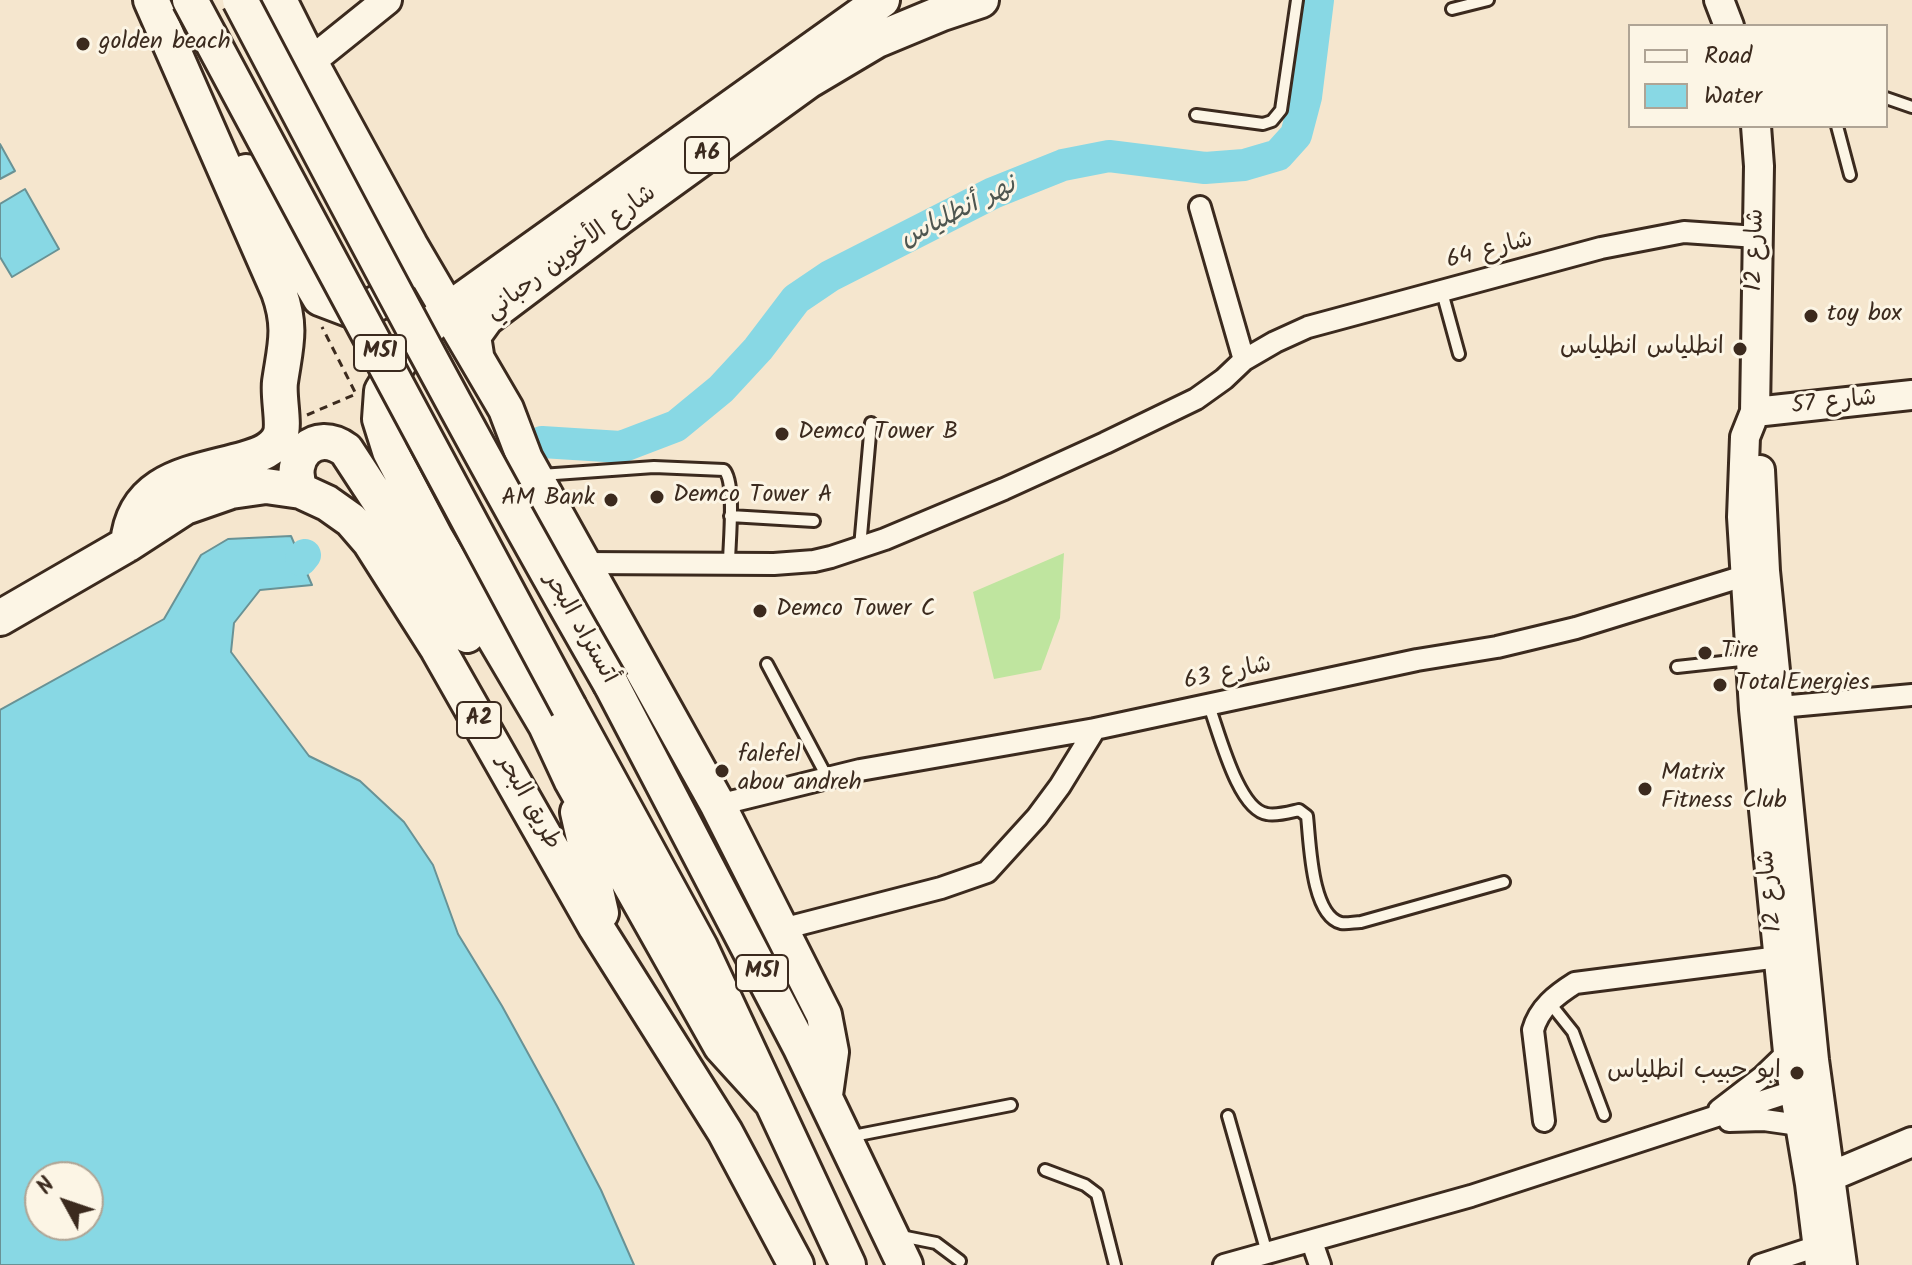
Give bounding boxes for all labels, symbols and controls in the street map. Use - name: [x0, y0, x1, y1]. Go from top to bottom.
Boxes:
- legend: [1628, 24, 1888, 128]
- place label: golden beach: [99, 30, 231, 58]
- marker: golden beach: [74, 35, 92, 53]
- text: Road: [1704, 37, 1752, 76]
- text: Water: [1704, 77, 1762, 116]
- road number: A6: [685, 137, 729, 173]
- water label: نهر أنطلياس: [896, 171, 1022, 257]
- street label: شارع الأخوين رحباني: [481, 180, 663, 328]
- street label: شارع 12: [1742, 208, 1772, 292]
- street label: شارع 64: [1444, 227, 1536, 277]
- place label: toy box: [1827, 302, 1902, 330]
- marker: toy box: [1802, 307, 1820, 325]
- road number: M51: [354, 335, 406, 371]
- place label: انطلياس انطلياس: [1560, 335, 1724, 363]
- marker: انطلياس انطلياس: [1731, 340, 1749, 358]
- street label: شارع 57: [1790, 385, 1878, 423]
- place label: Demco Tower B: [798, 420, 958, 448]
- marker: Demco Tower B: [773, 425, 791, 443]
- place label: Demco Tower A: [673, 483, 832, 511]
- place label: AM Bank: [501, 486, 595, 514]
- marker: Demco Tower A: [648, 488, 666, 506]
- marker: AM Bank: [602, 491, 620, 509]
- street label: أتستراد البحر: [536, 568, 622, 690]
- place label: Demco Tower C: [776, 597, 935, 625]
- marker: Demco Tower C: [751, 602, 769, 620]
- place label: Tire: [1721, 639, 1758, 667]
- marker: Tire: [1696, 644, 1714, 662]
- street label: شارع 63: [1182, 652, 1274, 698]
- place label: TotalEnergies: [1736, 671, 1870, 699]
- marker: TotalEnergies: [1711, 676, 1729, 694]
- road number: A2: [457, 702, 501, 738]
- place label: falefel abou andreh: [738, 743, 862, 799]
- street label: طريق البحر: [488, 750, 566, 856]
- place label: Matrix Fitness Club: [1661, 761, 1787, 817]
- marker: falefel abou andreh: [713, 762, 731, 780]
- marker: Matrix Fitness Club: [1636, 780, 1654, 798]
- street label: شارع 12: [1753, 848, 1791, 934]
- road number: M51: [736, 955, 788, 991]
- place label: ابو حبيب انطلياس: [1607, 1059, 1781, 1087]
- marker: ابو حبيب انطلياس: [1788, 1064, 1806, 1082]
- north arrow: [24, 1161, 104, 1241]
- text: N: [29, 1170, 65, 1203]

